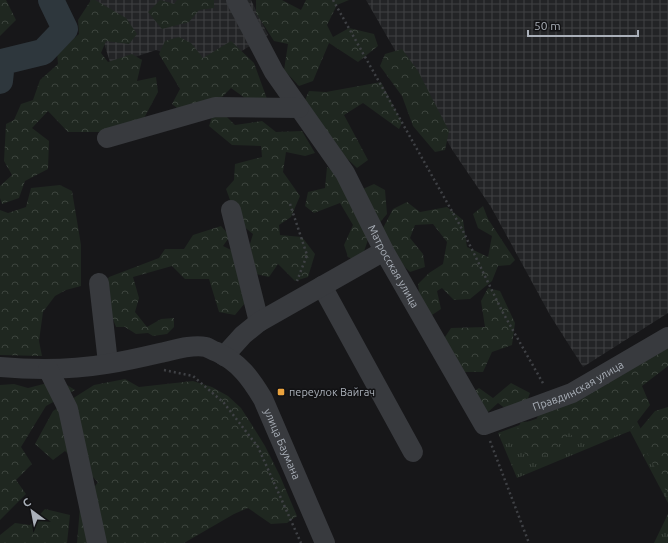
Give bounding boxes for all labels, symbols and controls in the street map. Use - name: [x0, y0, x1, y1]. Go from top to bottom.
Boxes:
- scale bar: [528, 12, 638, 38]
- text: 50 m: [534, 19, 561, 32]
- street label: Матросская улица: [366, 223, 421, 310]
- street label: Правдинская улица: [531, 358, 626, 413]
- place label: переулок Вайгач: [289, 386, 375, 398]
- marker: переулок Вайгач: [276, 387, 286, 397]
- street label: улица Баумана: [262, 407, 303, 481]
- north arrow: [12, 491, 52, 531]
- text: С: [21, 496, 33, 509]

